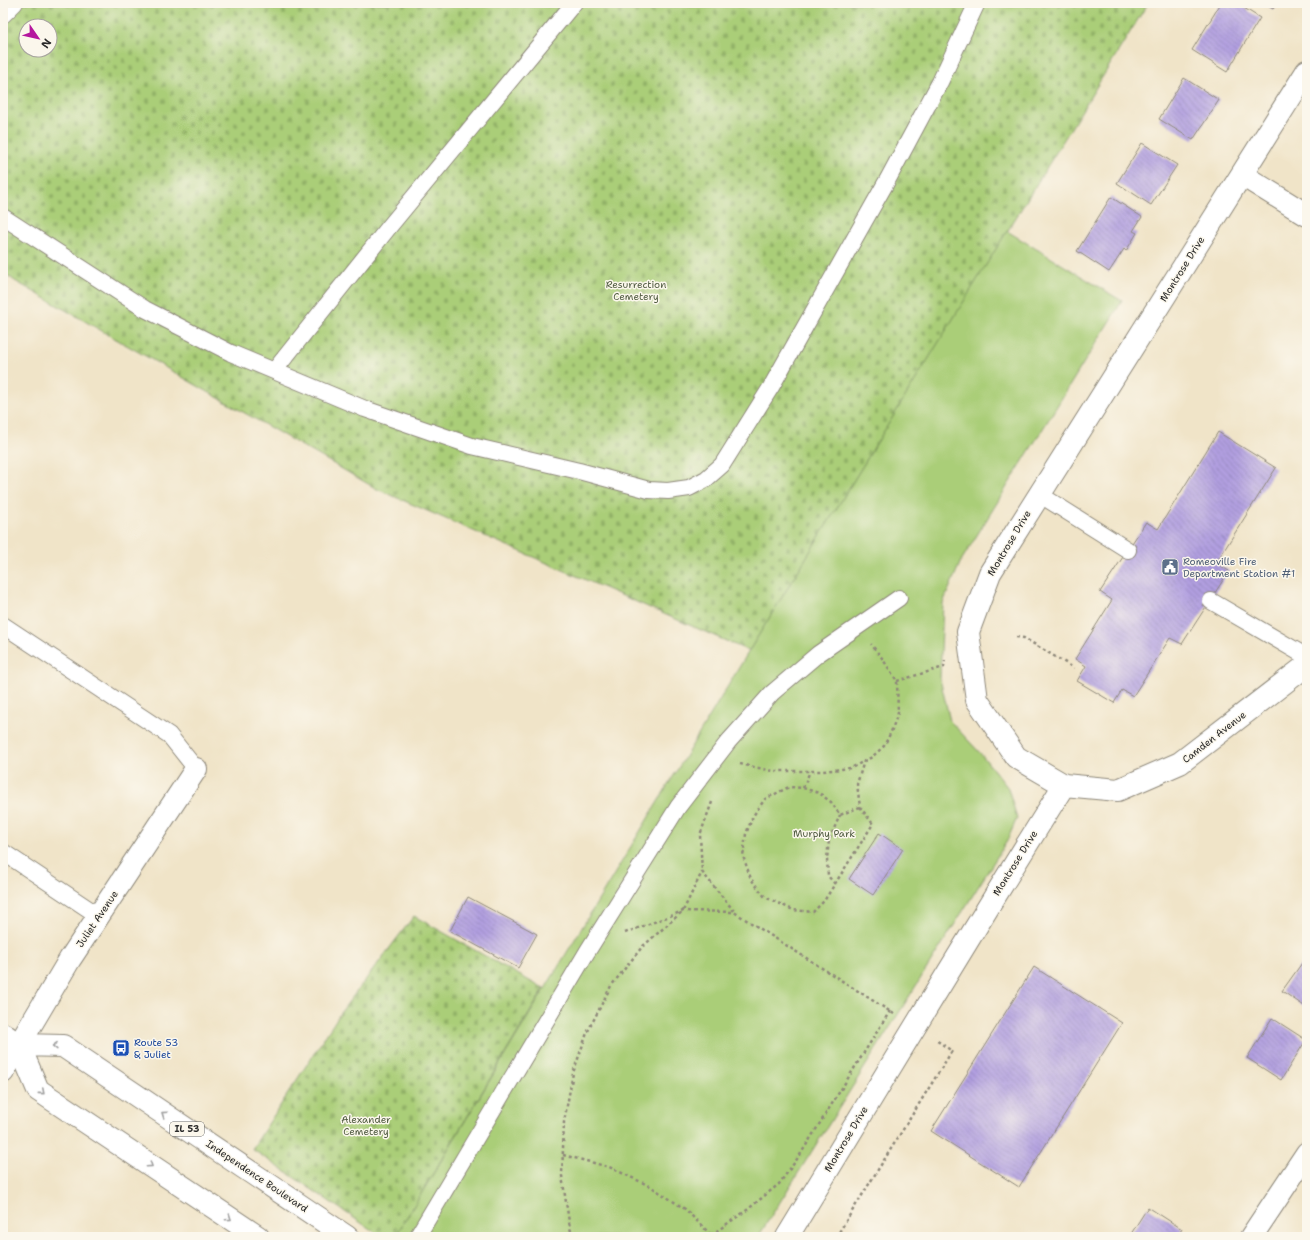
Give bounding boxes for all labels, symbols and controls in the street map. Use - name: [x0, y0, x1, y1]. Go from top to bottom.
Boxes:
- north arrow: [18, 18, 58, 58]
- text: N: [37, 36, 55, 51]
- street label: Montrose Drive: [1157, 234, 1207, 304]
- park label: Resurrection Cemetery: [606, 278, 666, 303]
- street label: Montrose Drive: [984, 507, 1034, 578]
- place label: Romeoville Fire Department Station #1: [1183, 555, 1295, 580]
- public building icon: Romeoville Fire Department Station #1: [1160, 557, 1180, 577]
- street label: Camden Avenue: [1179, 708, 1249, 766]
- park label: Murphy Park: [793, 827, 855, 840]
- street label: Montrose Drive: [990, 828, 1040, 898]
- street label: Juliet Avenue: [73, 888, 121, 950]
- place label: Route 53 & Juliet: [134, 1036, 178, 1061]
- bus stop icon: Route 53 & Juliet: [111, 1038, 131, 1058]
- one-way arrow: [52, 1042, 58, 1050]
- one-way arrow: [37, 1087, 45, 1094]
- street label: Montrose Drive: [821, 1103, 871, 1174]
- one-way arrow: [161, 1111, 168, 1119]
- park label: Alexander Cemetery: [341, 1113, 391, 1138]
- road number: IL 53: [170, 1122, 204, 1136]
- street label: Independence Boulevard: [203, 1137, 311, 1215]
- one-way arrow: [145, 1160, 152, 1167]
- one-way arrow: [225, 1213, 232, 1221]

